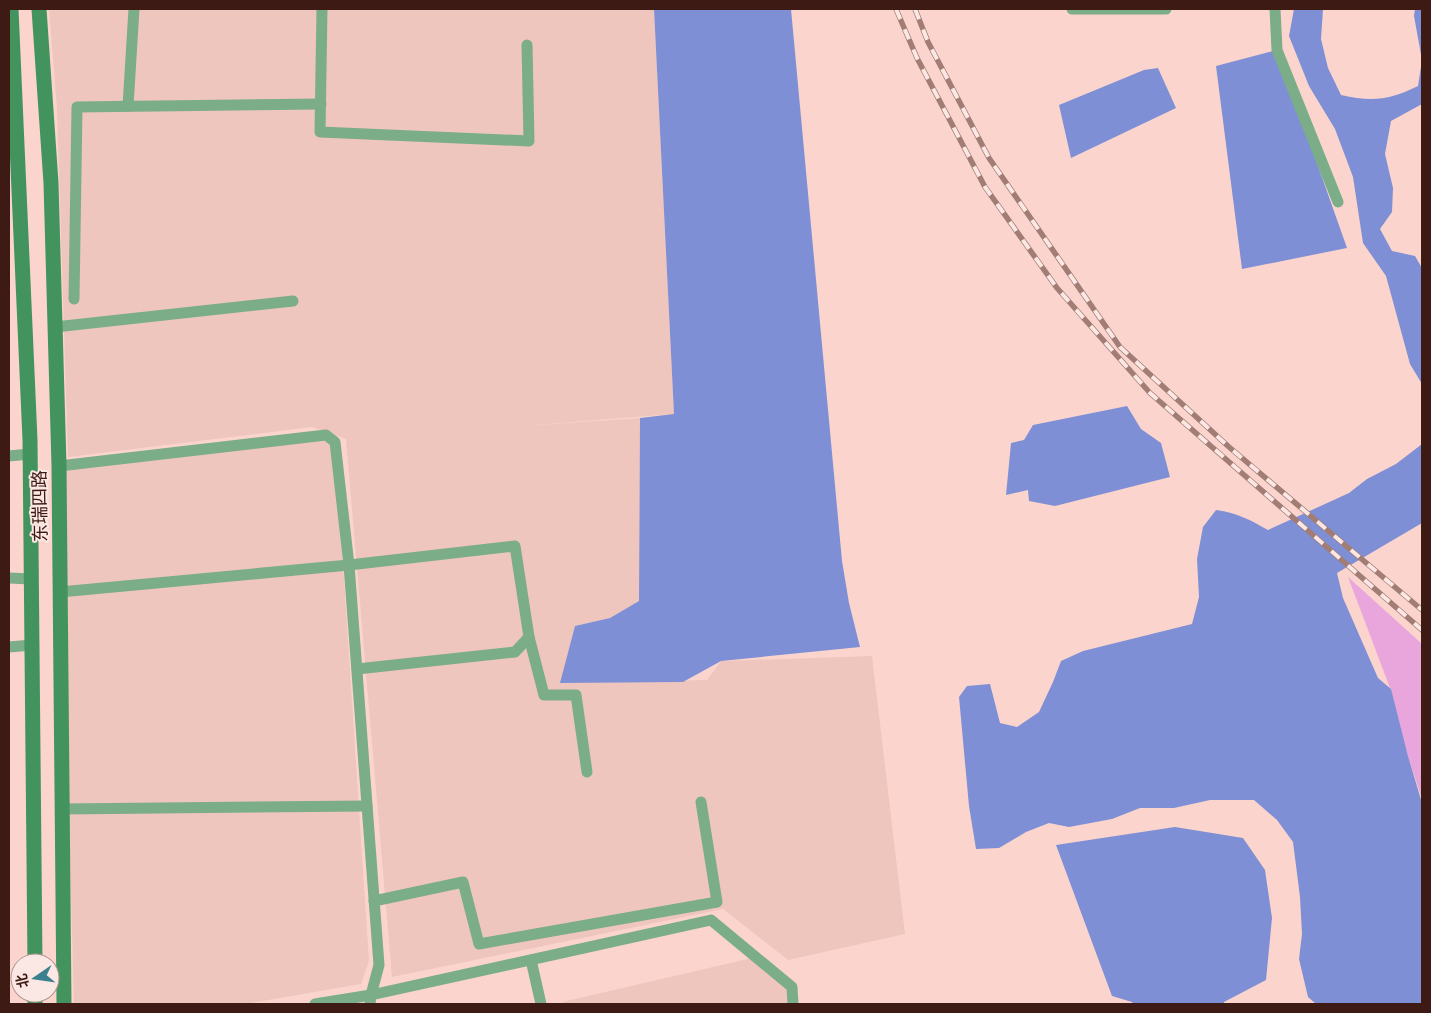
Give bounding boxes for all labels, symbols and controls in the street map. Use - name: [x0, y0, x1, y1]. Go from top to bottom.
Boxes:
- street label: 东瑞四路: [29, 470, 51, 542]
- north arrow: [10, 953, 60, 1003]
- text: 北: [14, 972, 32, 989]

